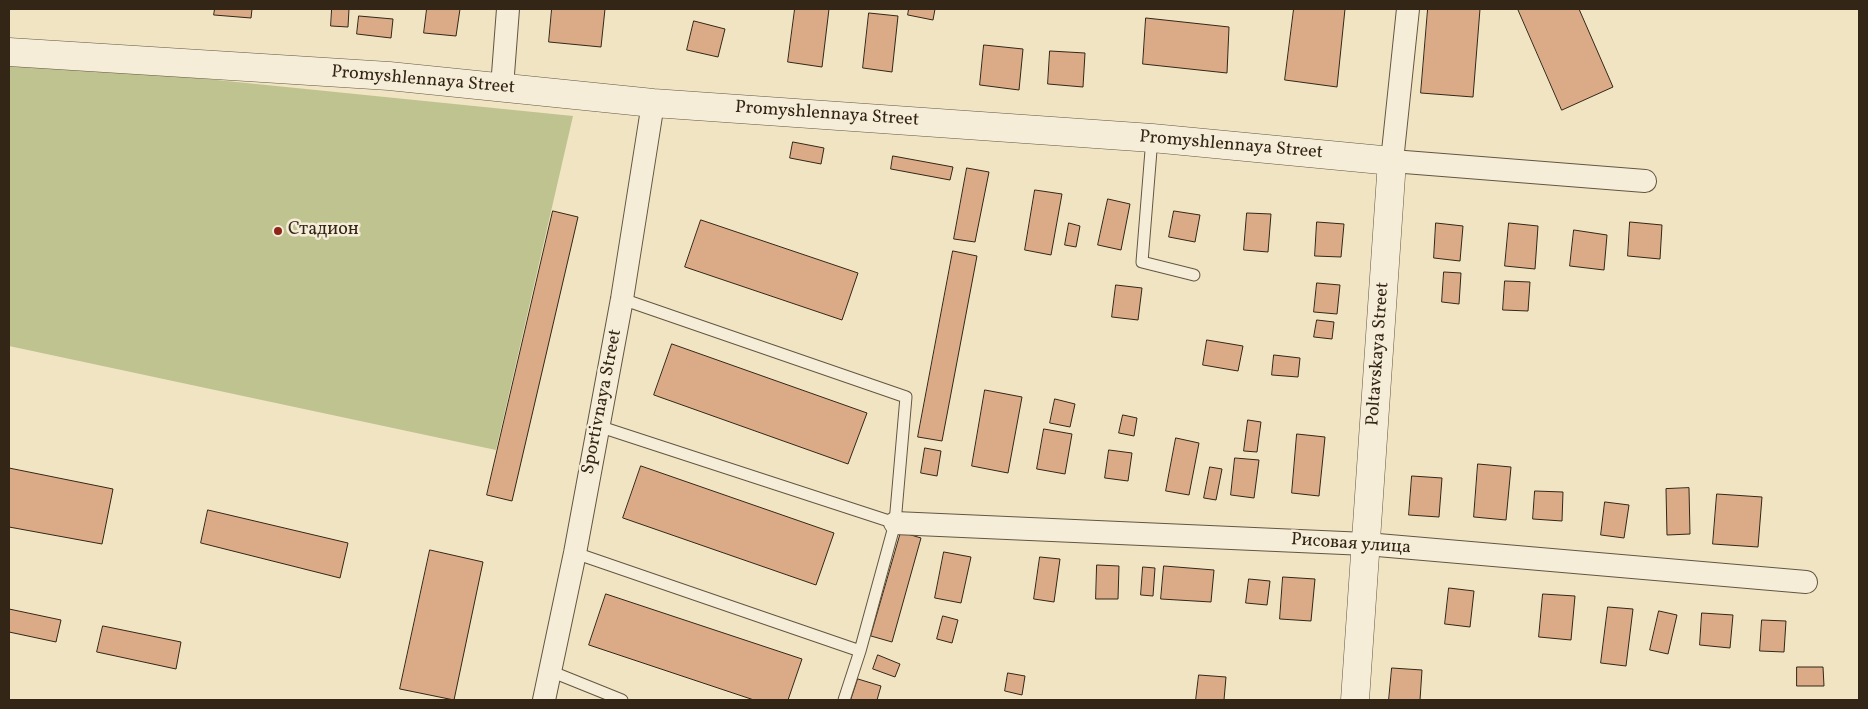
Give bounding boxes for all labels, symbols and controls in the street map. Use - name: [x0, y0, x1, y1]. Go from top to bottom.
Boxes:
- street label: Promyshlennaya Street: [330, 62, 516, 100]
- street label: Promyshlennaya Street: [734, 98, 920, 132]
- street label: Promyshlennaya Street: [1138, 127, 1324, 165]
- place label: Стадион: [288, 220, 359, 242]
- marker: Стадион: [272, 225, 284, 237]
- street label: Poltavskaya Street: [1363, 281, 1395, 427]
- street label: Sportivnaya Street: [578, 328, 628, 476]
- street label: Рисовая улица: [1290, 530, 1412, 560]

